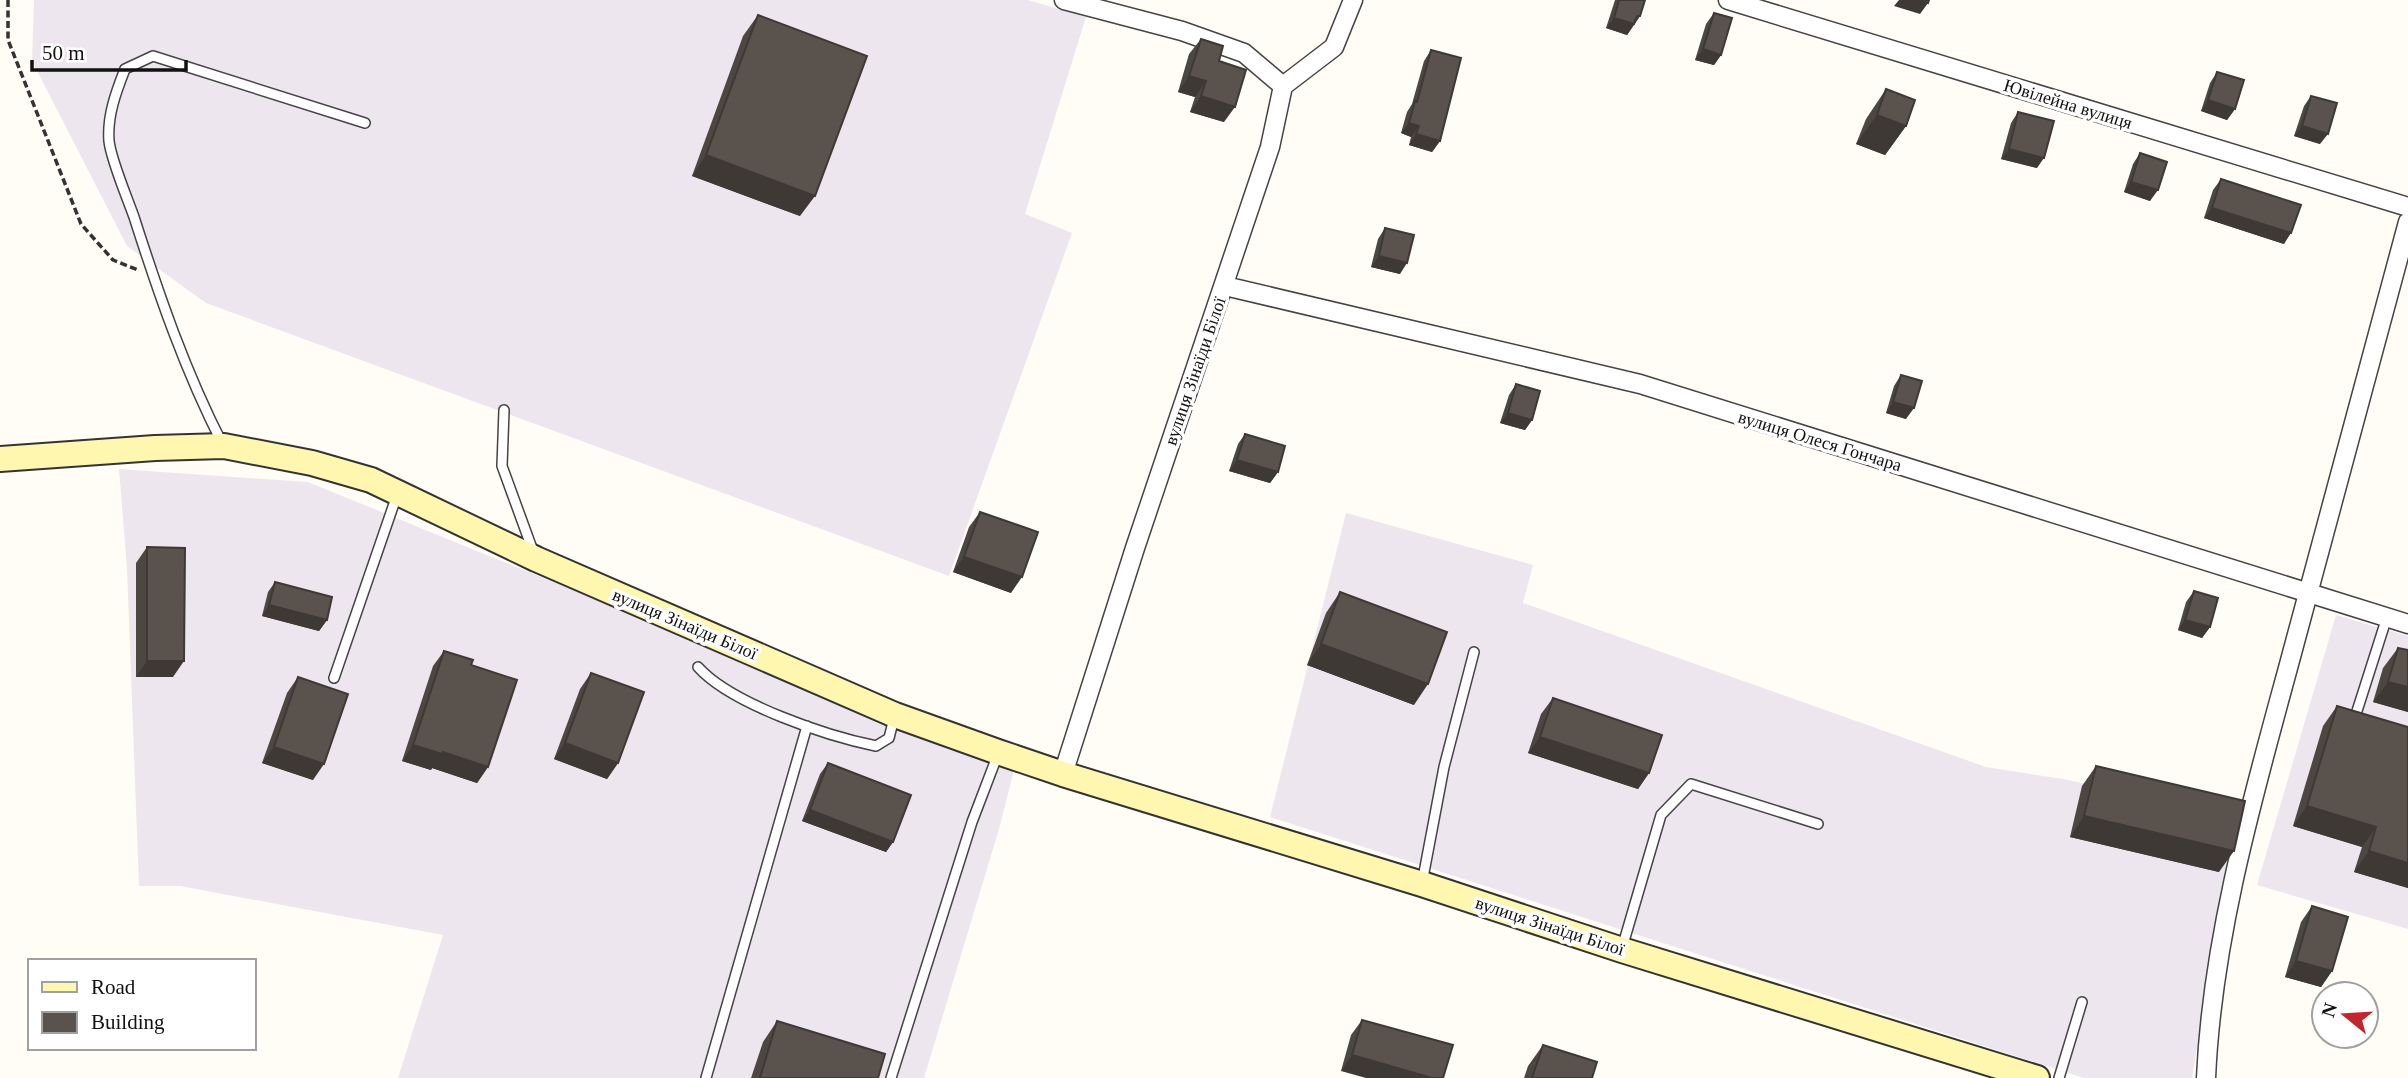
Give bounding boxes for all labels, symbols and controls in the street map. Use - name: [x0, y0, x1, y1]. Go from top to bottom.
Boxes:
- scale bar: [32, 28, 186, 72]
- text: 50 m: [42, 41, 85, 65]
- street label: Ювілейна вулиця: [2001, 75, 2135, 133]
- street label: вулиця Зінаїди Білої: [1160, 294, 1230, 448]
- street label: вулиця Олеся Гончара: [1736, 407, 1904, 475]
- street label: вулиця Зінаїди Білої: [610, 584, 760, 664]
- street label: вулиця Зінаїди Білої: [1473, 892, 1627, 960]
- legend: [28, 959, 256, 1050]
- text: Road: [91, 975, 136, 999]
- north arrow: [2310, 980, 2380, 1050]
- text: N: [2317, 1000, 2341, 1020]
- text: Building: [91, 1010, 165, 1034]

